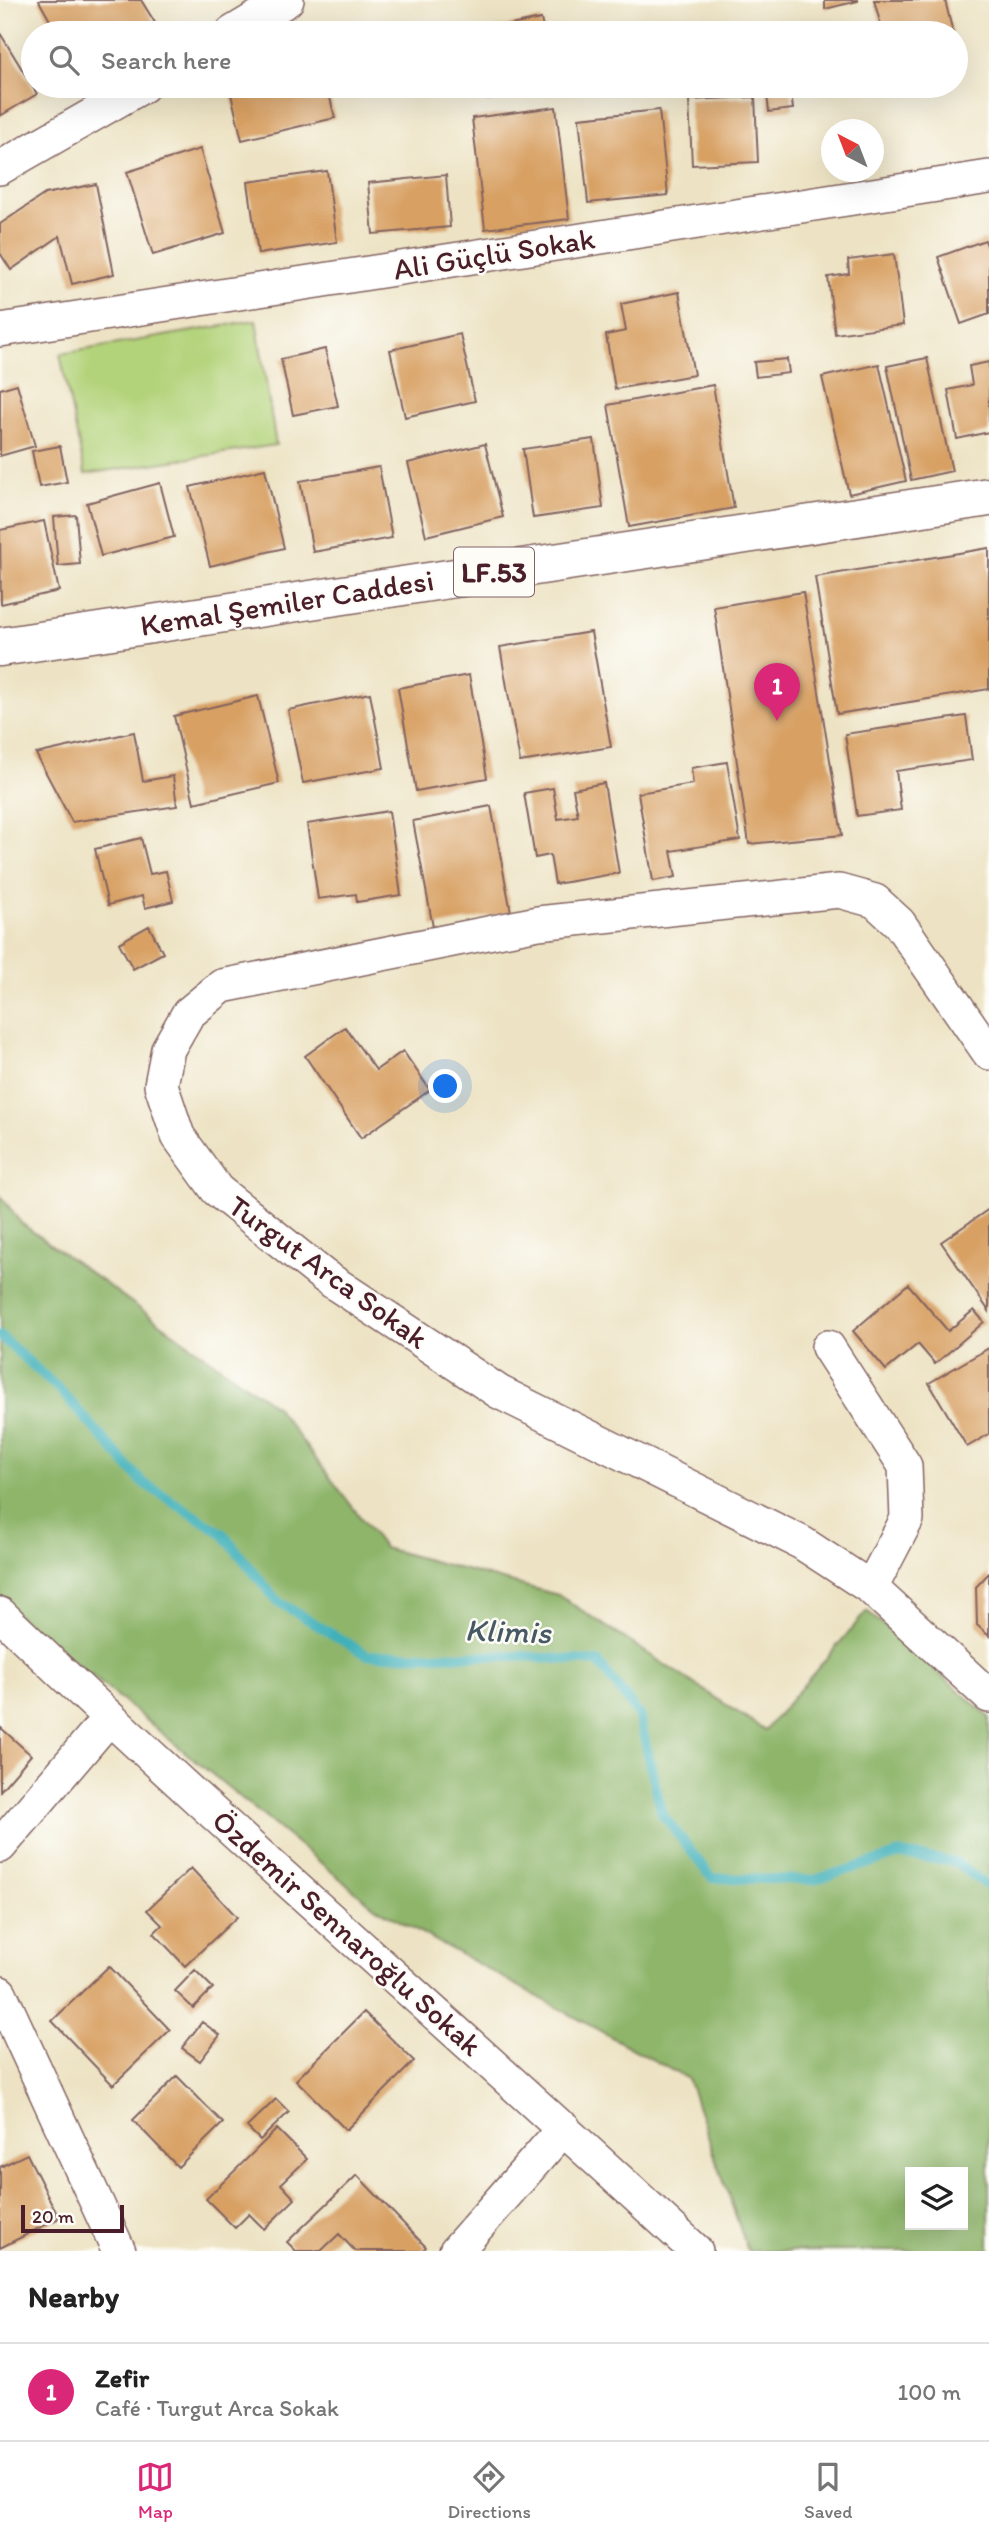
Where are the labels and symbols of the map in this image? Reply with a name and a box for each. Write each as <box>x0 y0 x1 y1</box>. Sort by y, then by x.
north arrow <box>821 119 884 182</box>
street label: Ali Güçlü Sokak <box>391 219 598 288</box>
road number: LF.53 <box>454 548 534 596</box>
street label: Kemal Şemiler Caddesi <box>138 561 436 644</box>
pin: 1 <box>754 663 800 721</box>
your location <box>428 1069 462 1103</box>
street label: Turgut Arca Sokak <box>221 1187 436 1357</box>
water label: Klimis <box>464 1611 553 1652</box>
street label: Özdemir Sennaroğlu Sokak <box>205 1802 490 2064</box>
scale bar <box>21 2202 124 2234</box>

